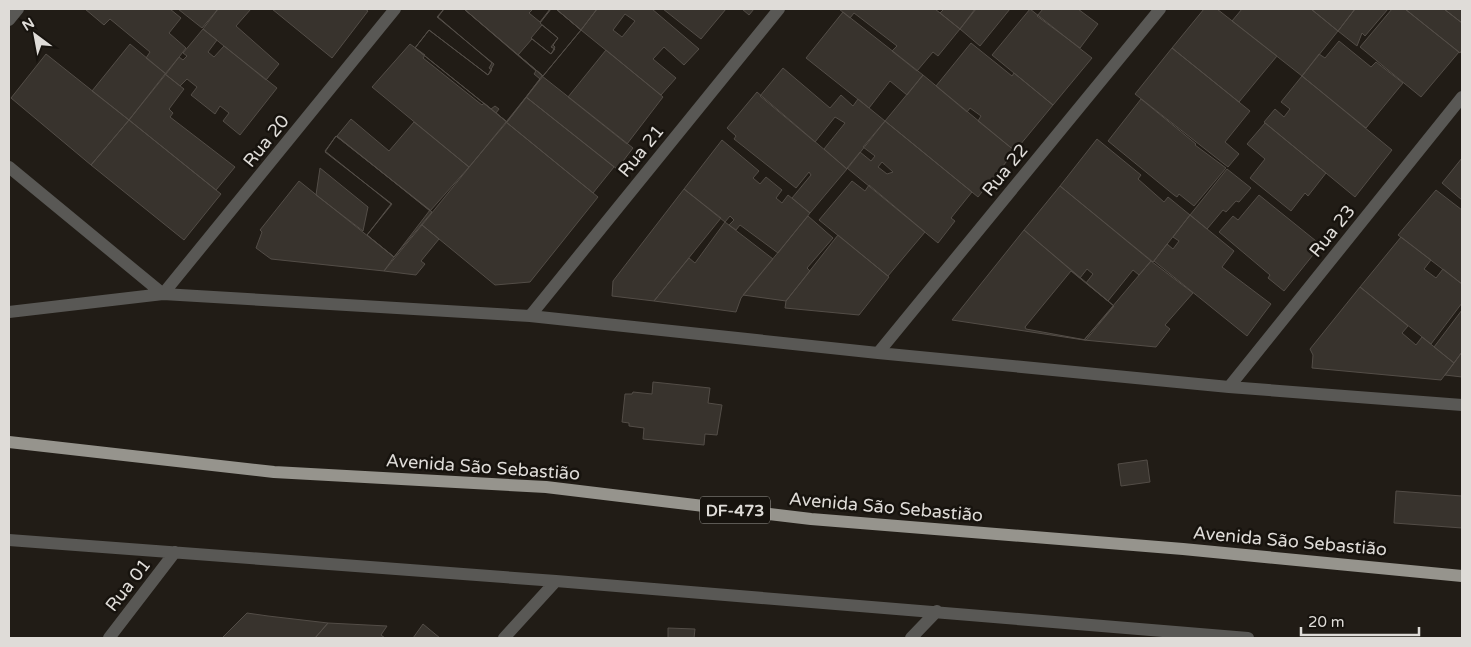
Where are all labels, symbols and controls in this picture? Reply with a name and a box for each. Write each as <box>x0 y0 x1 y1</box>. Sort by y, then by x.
north arrow <box>10 10 60 60</box>
text: N <box>19 14 38 35</box>
street label: Rua 20 <box>238 110 294 172</box>
street label: Rua 21 <box>613 120 669 182</box>
street label: Rua 22 <box>977 139 1033 201</box>
street label: Rua 23 <box>1304 200 1360 262</box>
street label: Avenida São Sebastião <box>385 449 581 485</box>
street label: Avenida São Sebastião <box>788 488 984 526</box>
road number: DF-473 <box>700 496 770 524</box>
street label: Avenida São Sebastião <box>1192 522 1388 560</box>
street label: Rua 01 <box>100 554 156 616</box>
scale bar <box>1301 604 1418 636</box>
text: 20 m <box>1308 613 1345 631</box>

